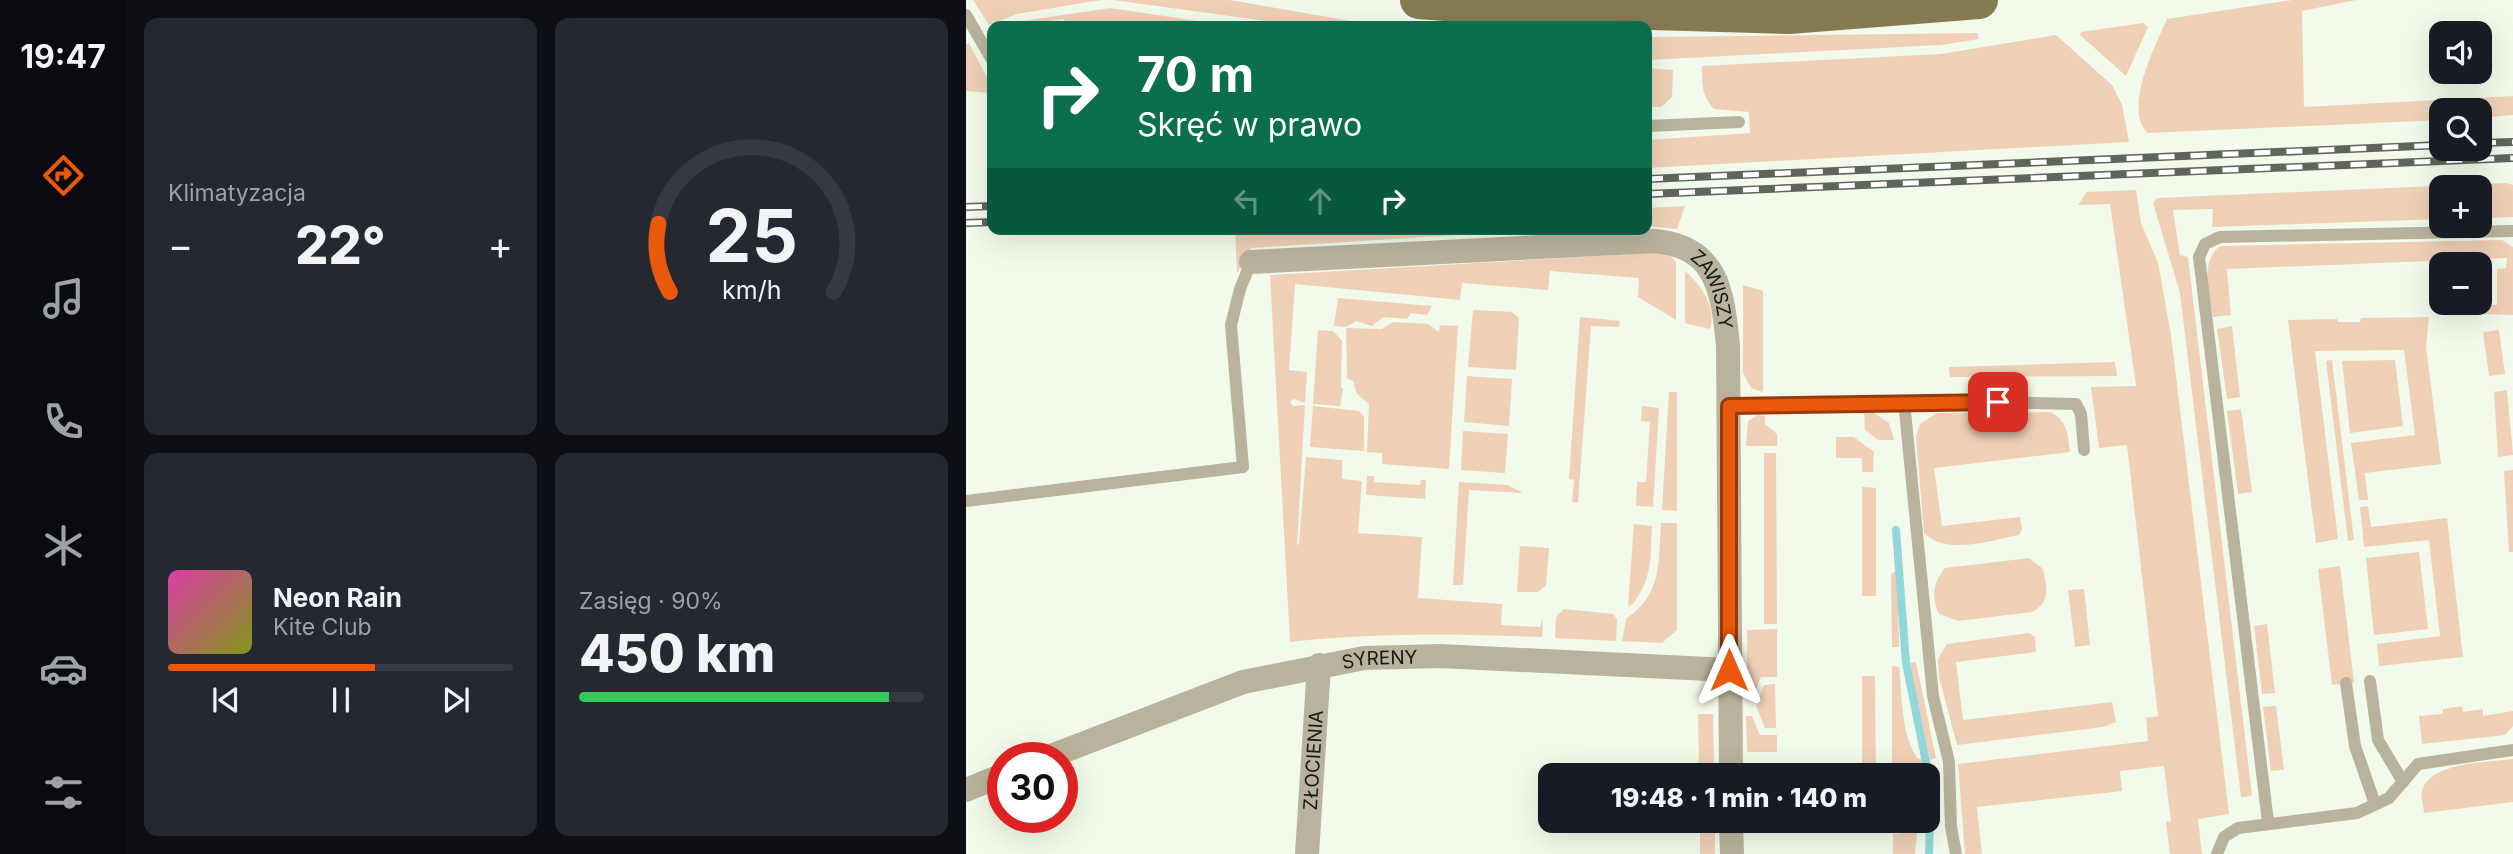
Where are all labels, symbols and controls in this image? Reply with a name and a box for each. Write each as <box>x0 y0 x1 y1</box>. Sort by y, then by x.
map controls <box>2429 21 2492 315</box>
button: sound <box>2429 21 2492 84</box>
text: 19:47 <box>20 37 106 76</box>
text: 70 m <box>1137 45 1254 104</box>
icon: right <box>1022 49 1113 140</box>
button: search <box>2429 98 2492 161</box>
text: Skręć w prawo <box>1137 105 1362 144</box>
icon: directions <box>39 151 88 200</box>
button: + <box>2429 175 2492 238</box>
text: Klimatyzacja <box>168 179 306 207</box>
icon: left <box>1228 182 1266 220</box>
icon: ahead <box>1301 182 1339 220</box>
icon: right <box>1374 182 1412 220</box>
text: 25 <box>705 192 798 281</box>
text: 22° <box>295 214 386 277</box>
text: − <box>168 222 193 268</box>
text: + <box>488 222 513 268</box>
street label: ZAWISZY <box>1686 244 1738 330</box>
button: − <box>2429 252 2492 315</box>
icon: music <box>39 274 88 323</box>
text: km/h <box>722 275 781 305</box>
pin <box>1968 372 2028 432</box>
icon: arrive <box>1979 383 2017 421</box>
icon: phone <box>39 397 88 446</box>
icon: climate <box>39 521 88 570</box>
text: Neon Rain <box>273 582 402 613</box>
text: Zasięg · 90% <box>579 587 723 615</box>
text: Kite Club <box>273 613 372 641</box>
text: 450 km <box>579 622 775 685</box>
position arrow <box>1692 633 1766 707</box>
icon: car <box>39 644 88 693</box>
street label: SYRENY <box>1340 645 1418 674</box>
icon: previous <box>207 681 245 719</box>
icon: pause <box>322 681 360 719</box>
icon: next <box>437 681 475 719</box>
street label: ZŁOCIENIA <box>1298 709 1328 811</box>
speed limit sign: 30 <box>987 742 1078 833</box>
icon: filters <box>39 768 88 817</box>
text: 19:48 · 1 min · 140 m <box>1611 782 1867 813</box>

